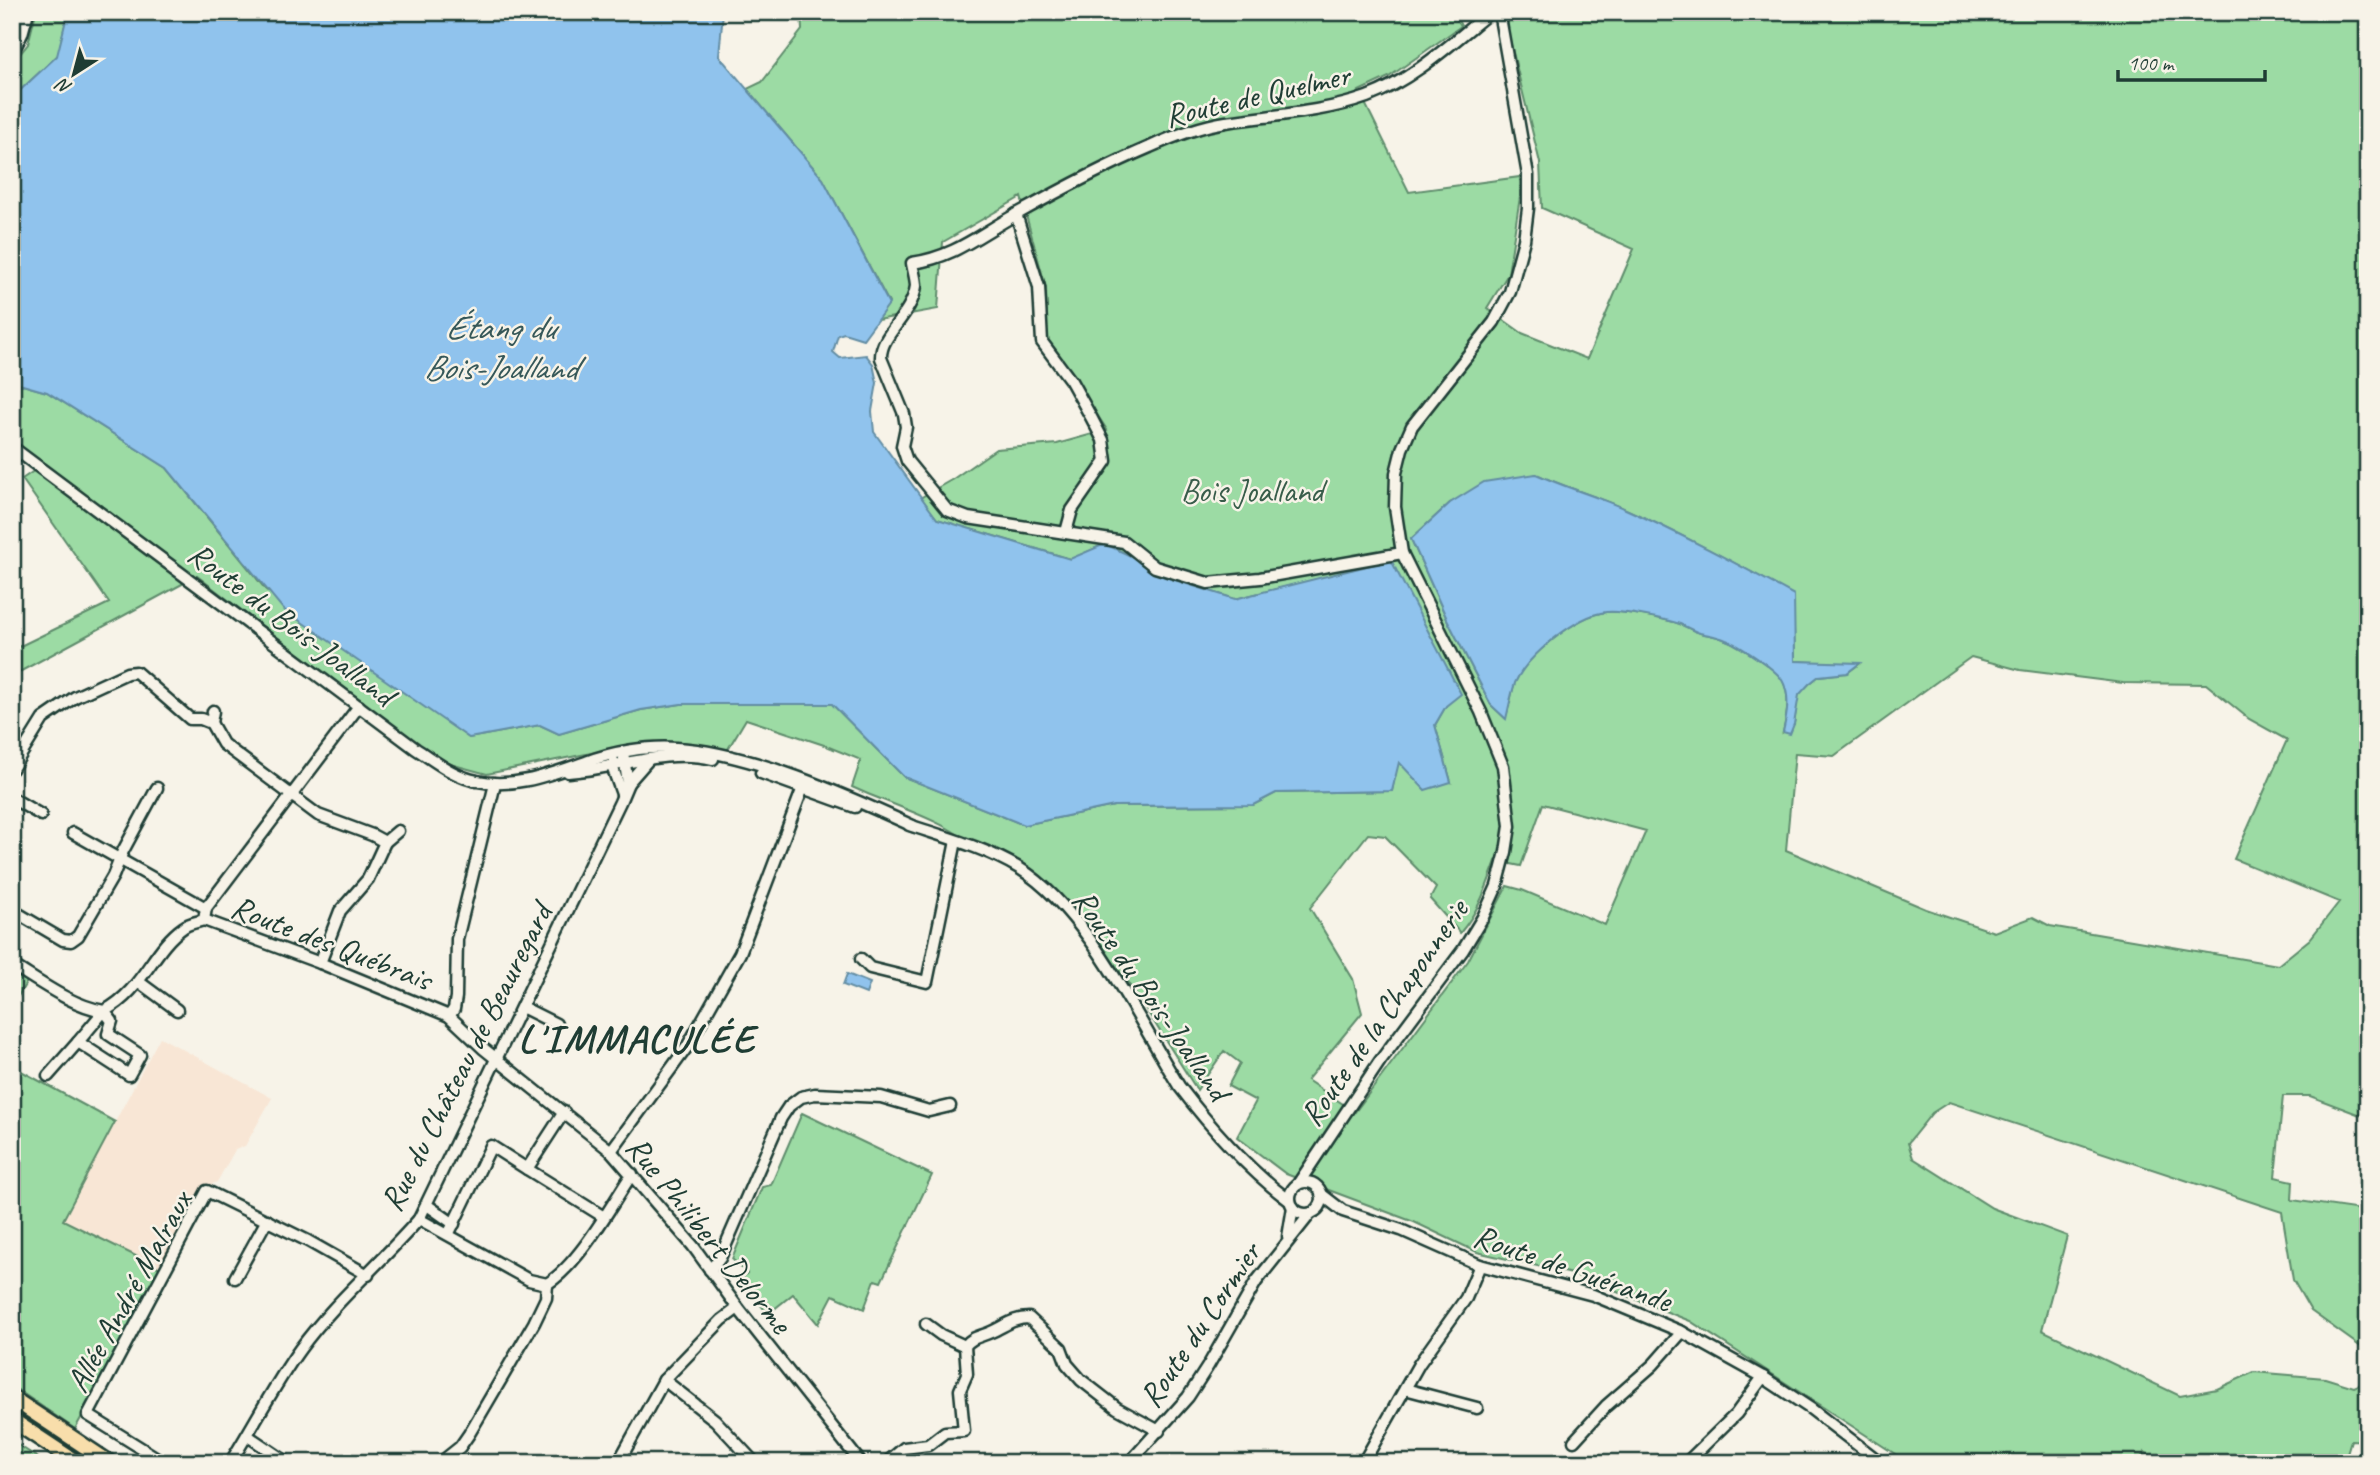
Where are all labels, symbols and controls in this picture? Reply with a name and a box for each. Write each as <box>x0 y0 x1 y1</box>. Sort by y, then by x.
north arrow <box>38 38 108 108</box>
scale bar <box>2118 38 2264 82</box>
text: 100 m <box>2128 50 2175 76</box>
street label: Route de Quelmer <box>1161 53 1356 137</box>
text: N <box>50 72 76 100</box>
water label: Étang du Bois-Joalland <box>424 305 587 390</box>
park label: Bois Joalland <box>1181 470 1328 512</box>
street label: Route du Bois-Joalland <box>180 532 407 718</box>
street label: Route du Bois-Joalland <box>1063 881 1242 1112</box>
street label: Route des Québrais <box>225 885 440 1001</box>
street label: Route de la Chaponnerie <box>1290 889 1479 1134</box>
street label: Rue du Château de Beauregard <box>370 892 564 1218</box>
district label: L'IMMACULÉE <box>518 1014 759 1064</box>
street label: Rue Philibert Delorme <box>617 1127 803 1344</box>
street label: Allée André Malraux <box>56 1181 203 1400</box>
street label: Route de Guérande <box>1468 1215 1679 1322</box>
street label: Route du Cormier <box>1129 1232 1272 1415</box>

